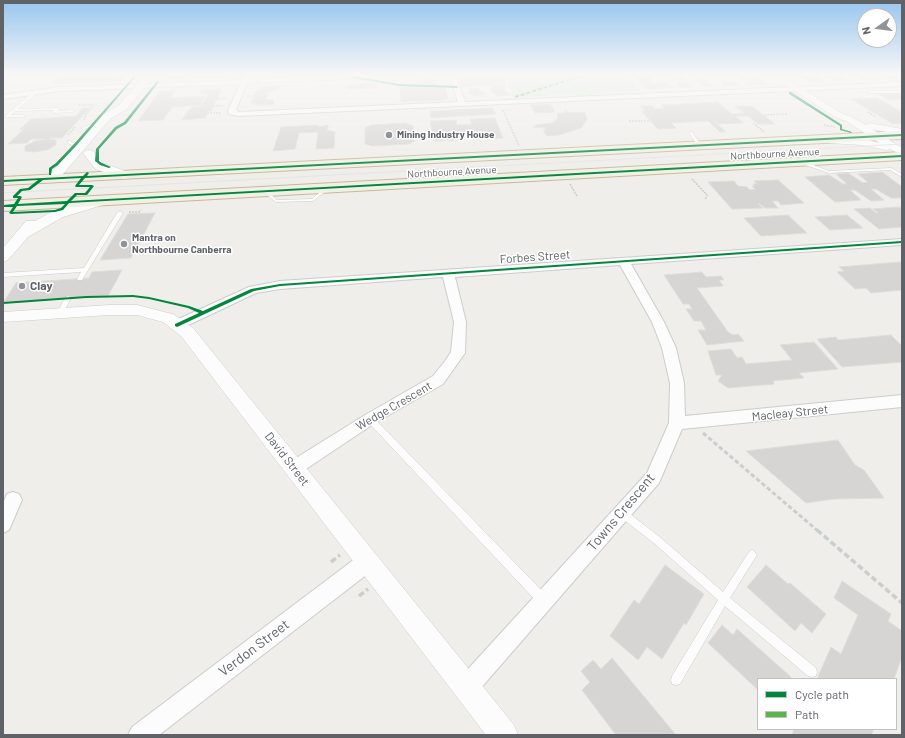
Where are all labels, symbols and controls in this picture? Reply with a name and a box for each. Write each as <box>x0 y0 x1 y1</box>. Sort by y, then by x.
north arrow <box>857 8 897 48</box>
text: N <box>859 26 873 36</box>
place label: Mining Industry House <box>397 129 494 141</box>
marker: Mining Industry House <box>384 130 394 140</box>
street label: Northbourne Avenue <box>730 146 820 162</box>
street label: Northbourne Avenue <box>407 164 497 180</box>
place label: Mantra on Northbourne Canberra <box>132 232 232 256</box>
marker: Mantra on Northbourne Canberra <box>119 239 129 249</box>
street label: Forbes Street <box>499 247 571 267</box>
place label: Clay <box>30 279 52 293</box>
marker: Clay <box>17 281 27 291</box>
street label: Wedge Crescent <box>354 378 434 434</box>
street label: Macleay Street <box>751 402 829 424</box>
street label: David Street <box>262 429 312 489</box>
street label: Towns Crescent <box>584 470 658 554</box>
street label: Verdon Street <box>215 616 293 680</box>
legend <box>757 678 897 730</box>
text: Cycle path <box>795 687 849 701</box>
text: Path <box>795 707 819 721</box>

